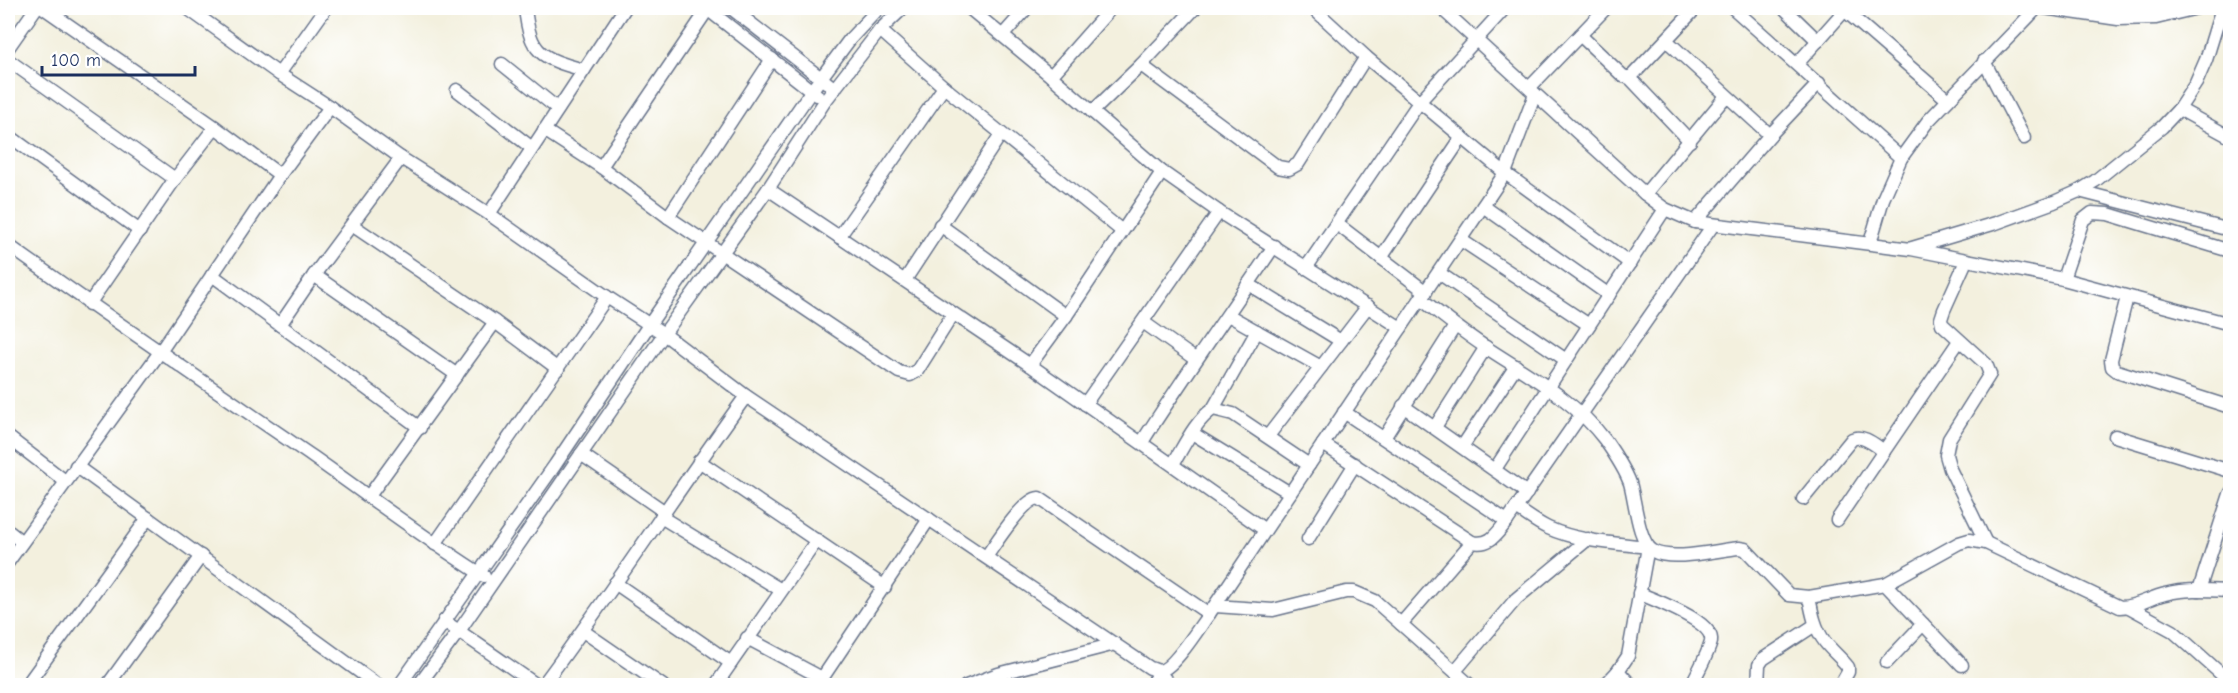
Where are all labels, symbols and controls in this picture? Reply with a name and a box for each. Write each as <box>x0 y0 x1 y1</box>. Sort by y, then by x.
scale bar <box>42 39 195 77</box>
text: 100 m <box>51 50 101 71</box>

